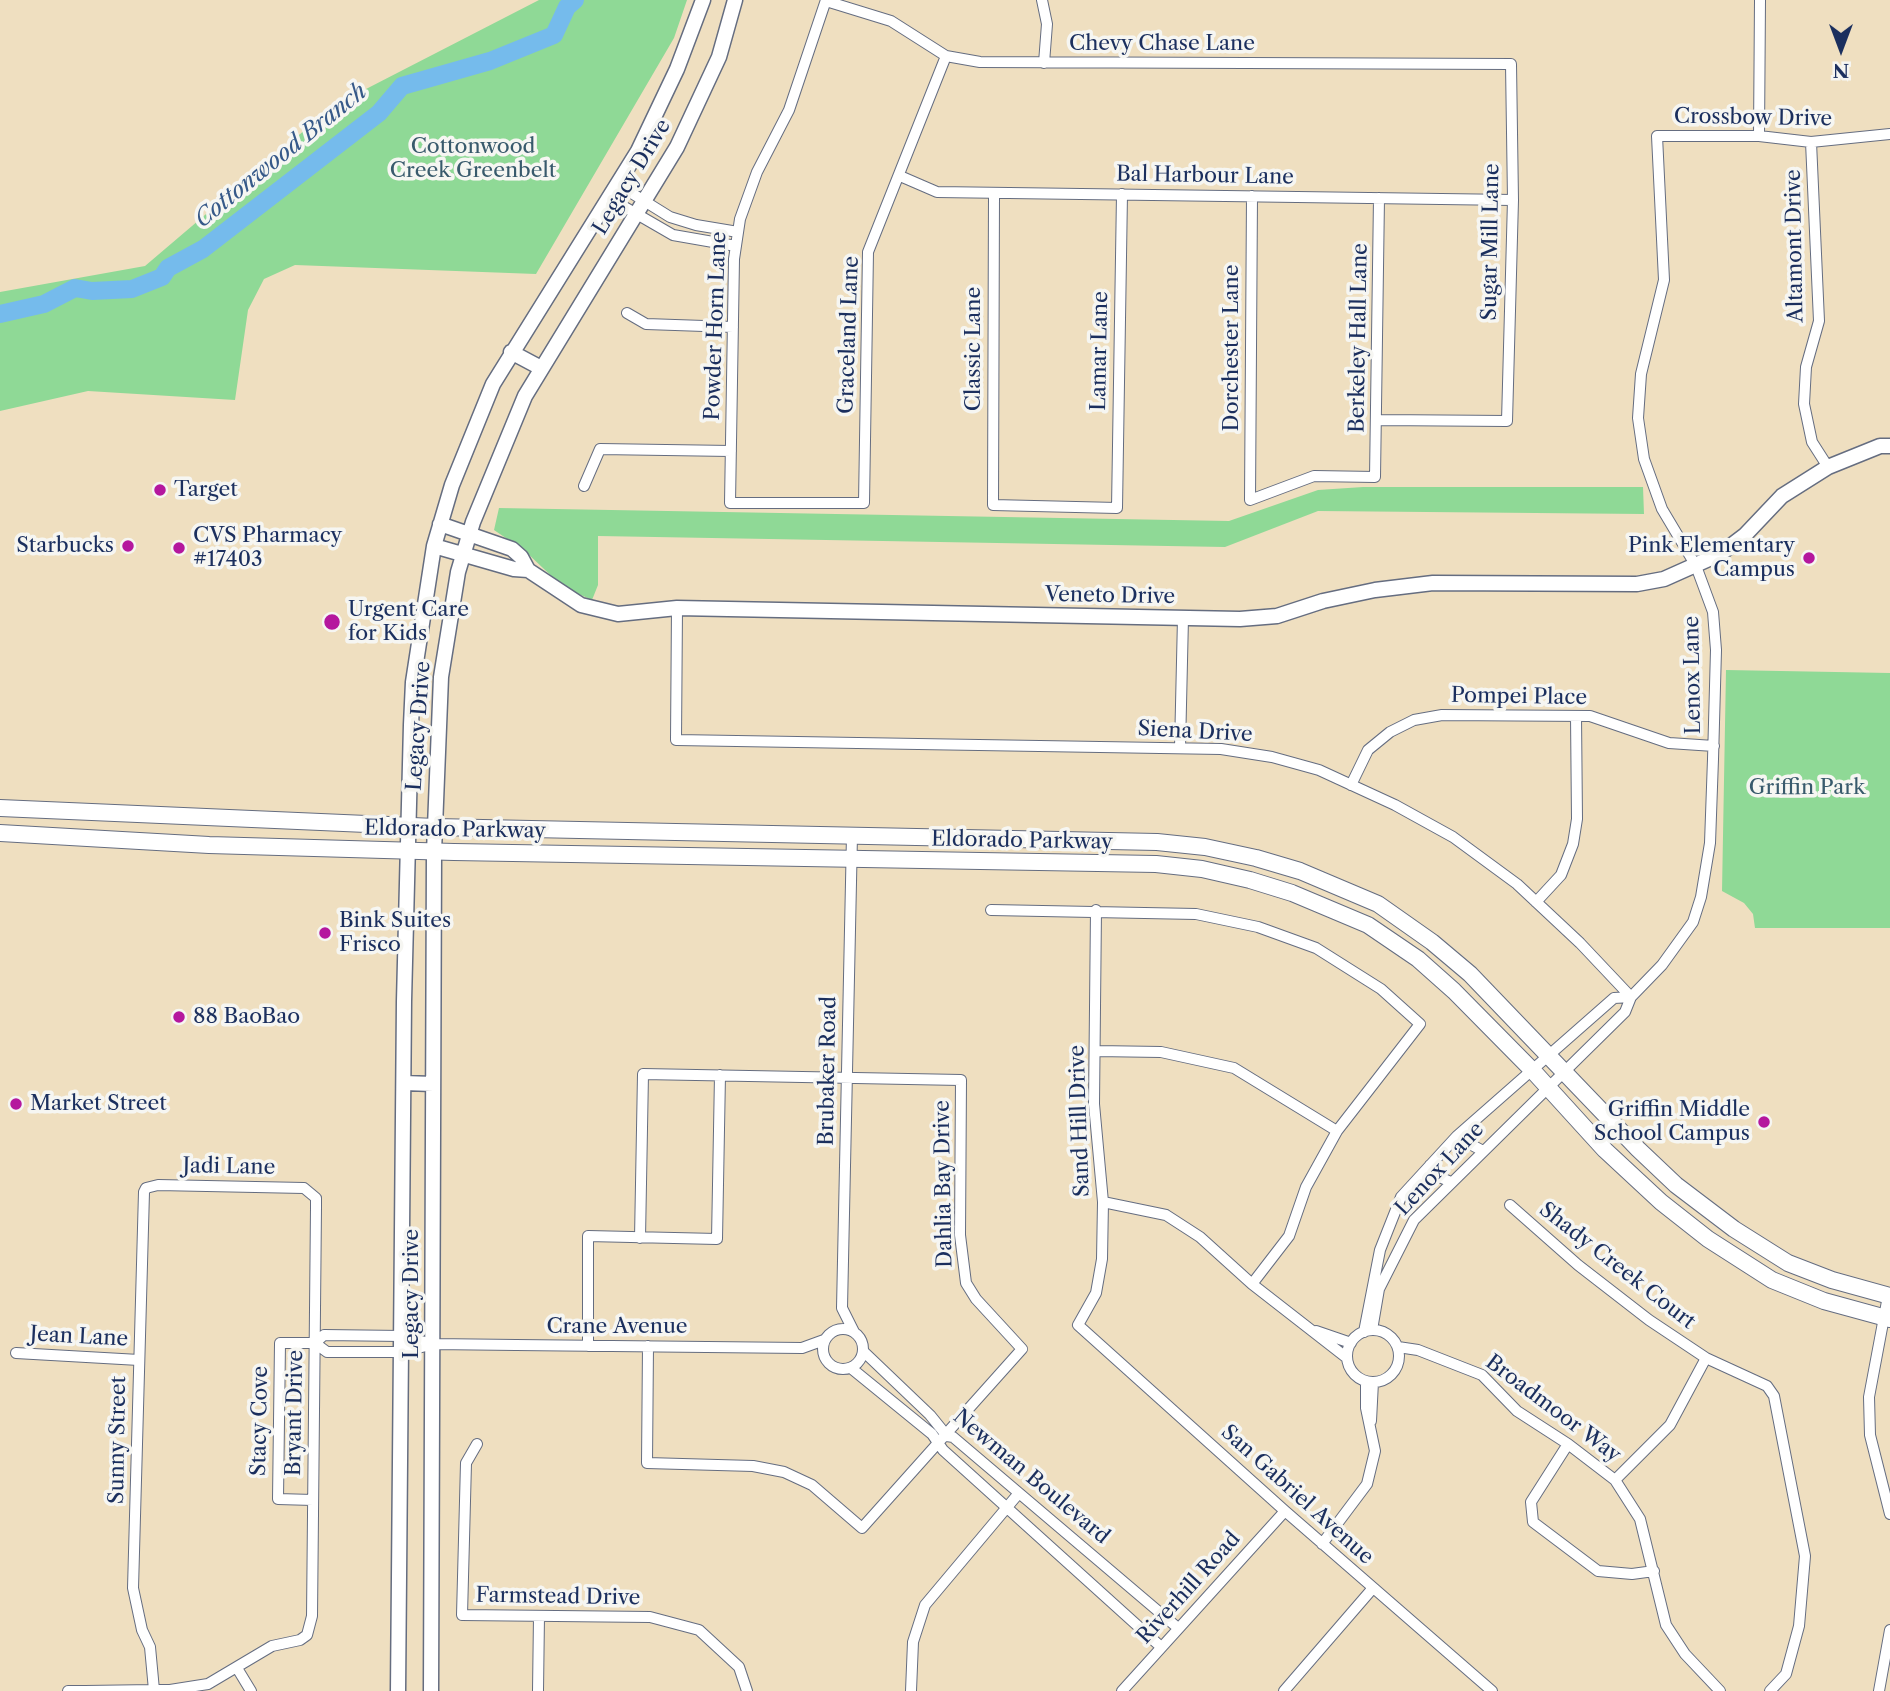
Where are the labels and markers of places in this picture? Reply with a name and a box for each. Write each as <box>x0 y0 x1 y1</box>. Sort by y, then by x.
place label: Target <box>174 477 238 503</box>
marker: Target <box>152 482 168 498</box>
place label: CVS Pharmacy #17403 <box>193 523 342 573</box>
place label: Starbucks <box>16 533 114 559</box>
place label: Pink Elementary Campus <box>1628 533 1795 583</box>
marker: Starbucks <box>120 538 136 554</box>
marker: CVS Pharmacy #17403 <box>171 540 187 556</box>
marker: Pink Elementary Campus <box>1801 550 1817 566</box>
place label: Urgent Care for Kids <box>348 597 469 647</box>
marker: Urgent Care for Kids <box>322 612 342 632</box>
place label: Bink Suites Frisco <box>339 908 451 958</box>
marker: Bink Suites Frisco <box>317 925 333 941</box>
place label: 88 BaoBao <box>193 1004 300 1030</box>
marker: 88 BaoBao <box>171 1009 187 1025</box>
place label: Market Street <box>30 1091 167 1117</box>
marker: Market Street <box>8 1096 24 1112</box>
place label: Griffin Middle School Campus <box>1594 1097 1750 1147</box>
marker: Griffin Middle School Campus <box>1756 1114 1772 1130</box>

